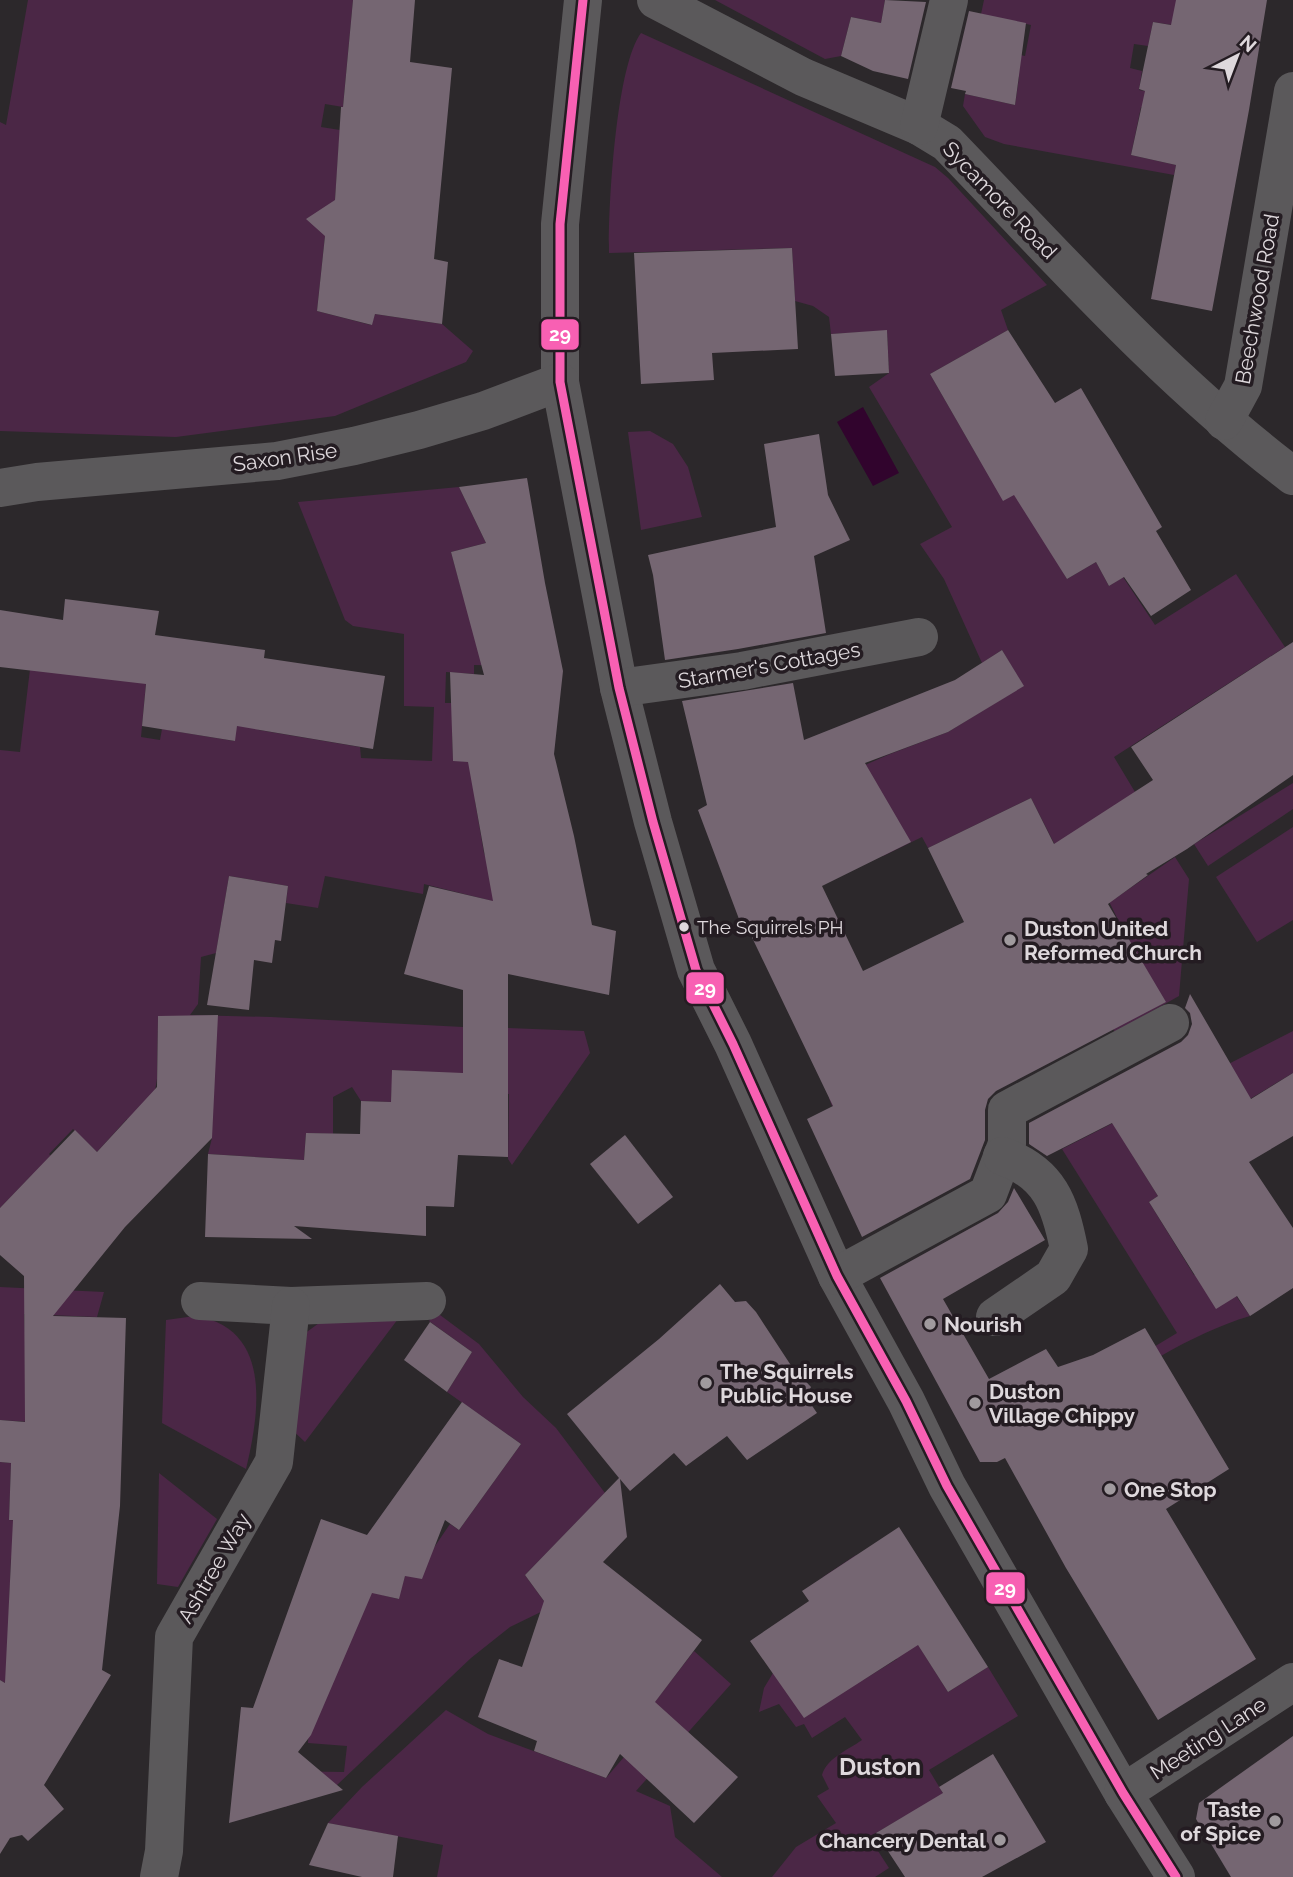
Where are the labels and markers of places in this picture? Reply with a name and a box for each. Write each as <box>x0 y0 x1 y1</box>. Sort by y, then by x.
place label: The Squirrels PH <box>697 916 844 938</box>
place label: Duston United Reformed Church <box>1024 916 1202 965</box>
marker: The Squirrels PH <box>677 920 691 934</box>
marker: Duston United Reformed Church <box>1002 932 1018 948</box>
place label: Nourish <box>944 1312 1022 1337</box>
marker: Nourish <box>922 1316 938 1332</box>
place label: The Squirrels Public House <box>720 1359 854 1408</box>
marker: The Squirrels Public House <box>698 1375 714 1391</box>
place label: Duston Village Chippy <box>989 1379 1136 1428</box>
marker: Duston Village Chippy <box>967 1395 983 1411</box>
place label: One Stop <box>1124 1477 1217 1502</box>
marker: One Stop <box>1102 1481 1118 1497</box>
place label: Taste of Spice <box>1180 1797 1261 1846</box>
marker: Taste of Spice <box>1267 1813 1283 1829</box>
place label: Chancery Dental <box>819 1828 986 1853</box>
marker: Chancery Dental <box>992 1832 1008 1848</box>

